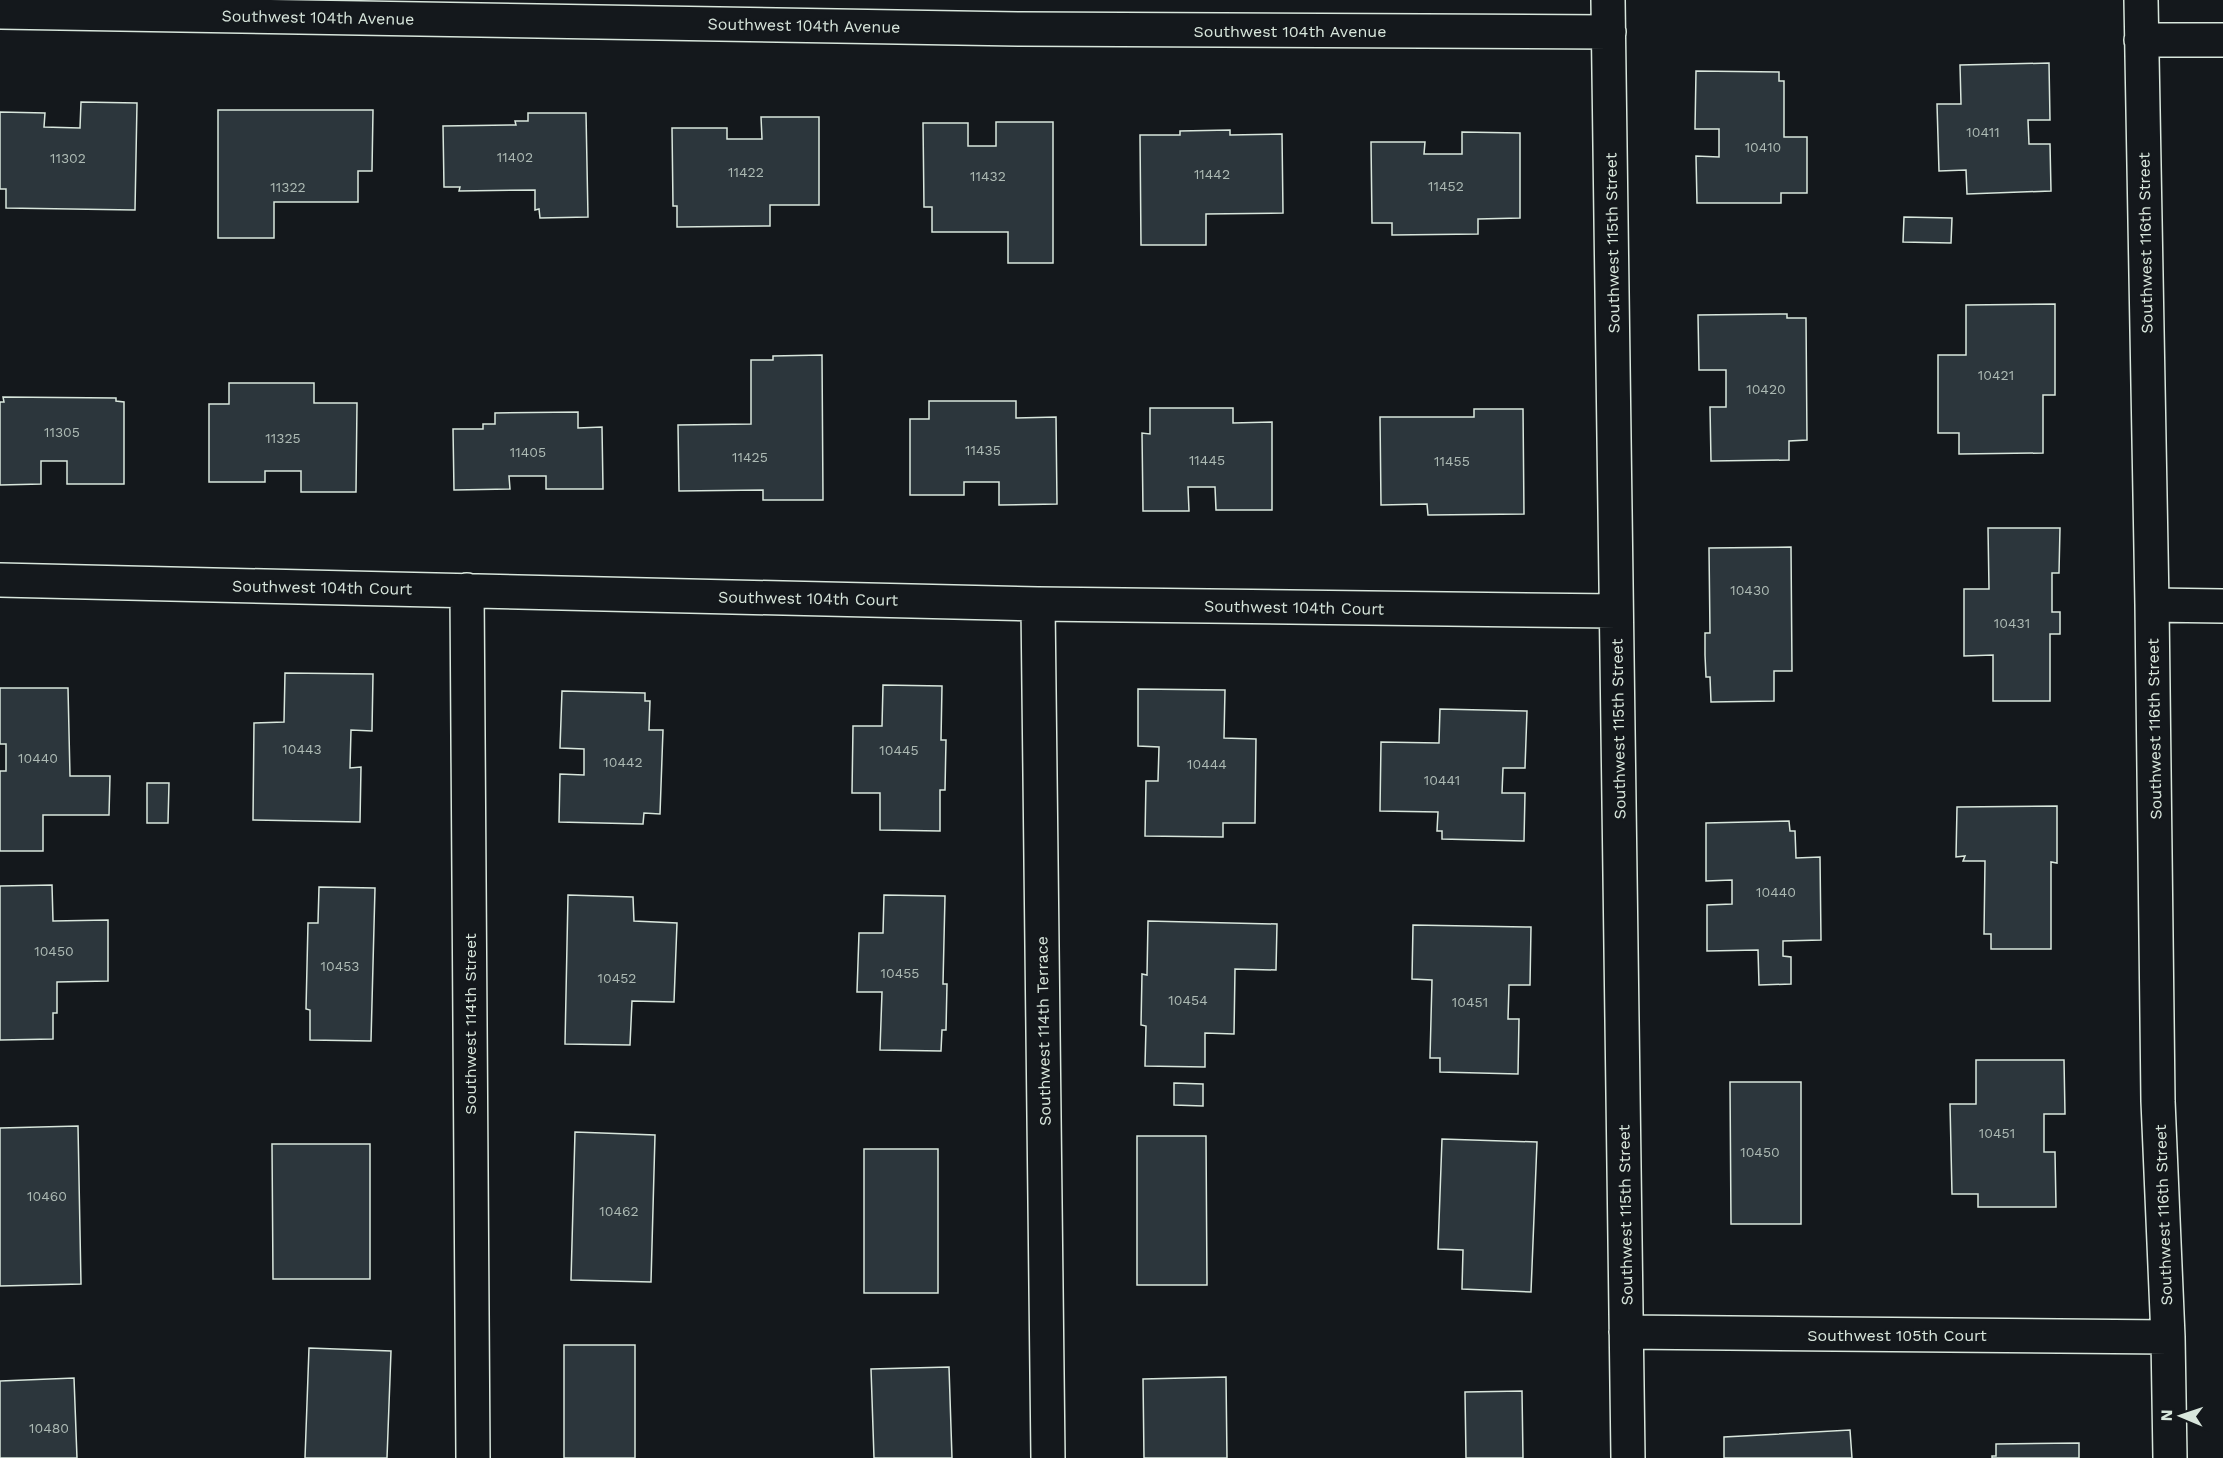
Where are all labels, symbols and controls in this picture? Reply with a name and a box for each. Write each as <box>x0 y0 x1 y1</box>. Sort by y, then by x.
street label: Southwest 104th Avenue <box>221 6 415 29</box>
street label: Southwest 104th Avenue <box>707 14 901 37</box>
street label: Southwest 104th Avenue <box>1194 22 1386 41</box>
house number: 10411 <box>1966 124 2000 140</box>
house number: 10410 <box>1745 139 1781 155</box>
house number: 11402 <box>497 149 533 165</box>
house number: 11302 <box>50 150 86 166</box>
street label: Southwest 115th Street <box>1601 152 1624 334</box>
street label: Southwest 116th Street <box>2134 152 2157 334</box>
house number: 11422 <box>728 164 764 180</box>
house number: 11442 <box>1194 166 1230 182</box>
house number: 11432 <box>970 168 1006 184</box>
house number: 11452 <box>1428 178 1464 194</box>
house number: 11322 <box>270 179 306 195</box>
house number: 10421 <box>1978 367 2014 383</box>
house number: 10420 <box>1746 381 1786 397</box>
house number: 11305 <box>44 424 80 440</box>
house number: 11325 <box>265 430 301 446</box>
house number: 11435 <box>965 442 1001 458</box>
house number: 11405 <box>510 444 546 460</box>
house number: 11425 <box>732 449 768 465</box>
house number: 11445 <box>1189 452 1225 468</box>
house number: 11455 <box>1434 453 1470 469</box>
street label: Southwest 104th Court <box>232 576 412 599</box>
house number: 10430 <box>1730 582 1770 598</box>
street label: Southwest 104th Court <box>718 587 898 610</box>
street label: Southwest 104th Court <box>1204 596 1384 619</box>
house number: 10431 <box>1994 615 2030 631</box>
street label: Southwest 115th Street <box>1607 638 1630 820</box>
street label: Southwest 116th Street <box>2143 638 2166 820</box>
house number: 10443 <box>282 741 322 757</box>
house number: 10445 <box>879 742 919 758</box>
house number: 10440 <box>18 750 58 766</box>
house number: 10442 <box>603 754 643 770</box>
house number: 10444 <box>1187 756 1227 772</box>
house number: 10441 <box>1424 772 1460 788</box>
house number: 10440 <box>1756 884 1796 900</box>
street label: Southwest 114th Street <box>461 933 480 1115</box>
street label: Southwest 114th Terrace <box>1032 936 1055 1126</box>
house number: 10450 <box>34 943 74 959</box>
house number: 10453 <box>320 958 360 974</box>
house number: 10455 <box>880 965 920 981</box>
house number: 10452 <box>597 970 637 986</box>
house number: 10454 <box>1168 992 1208 1008</box>
house number: 10451 <box>1452 994 1488 1010</box>
street label: Southwest 115th Street <box>1614 1124 1637 1306</box>
street label: Southwest 116th Street <box>2151 1124 2176 1306</box>
house number: 10451 <box>1979 1125 2015 1141</box>
house number: 10450 <box>1740 1144 1780 1160</box>
house number: 10460 <box>27 1188 67 1204</box>
house number: 10462 <box>599 1203 639 1219</box>
street label: Southwest 105th Court <box>1807 1326 1987 1345</box>
north arrow <box>2151 1386 2211 1446</box>
text: N <box>2157 1409 2176 1422</box>
house number: 10480 <box>29 1420 69 1436</box>

